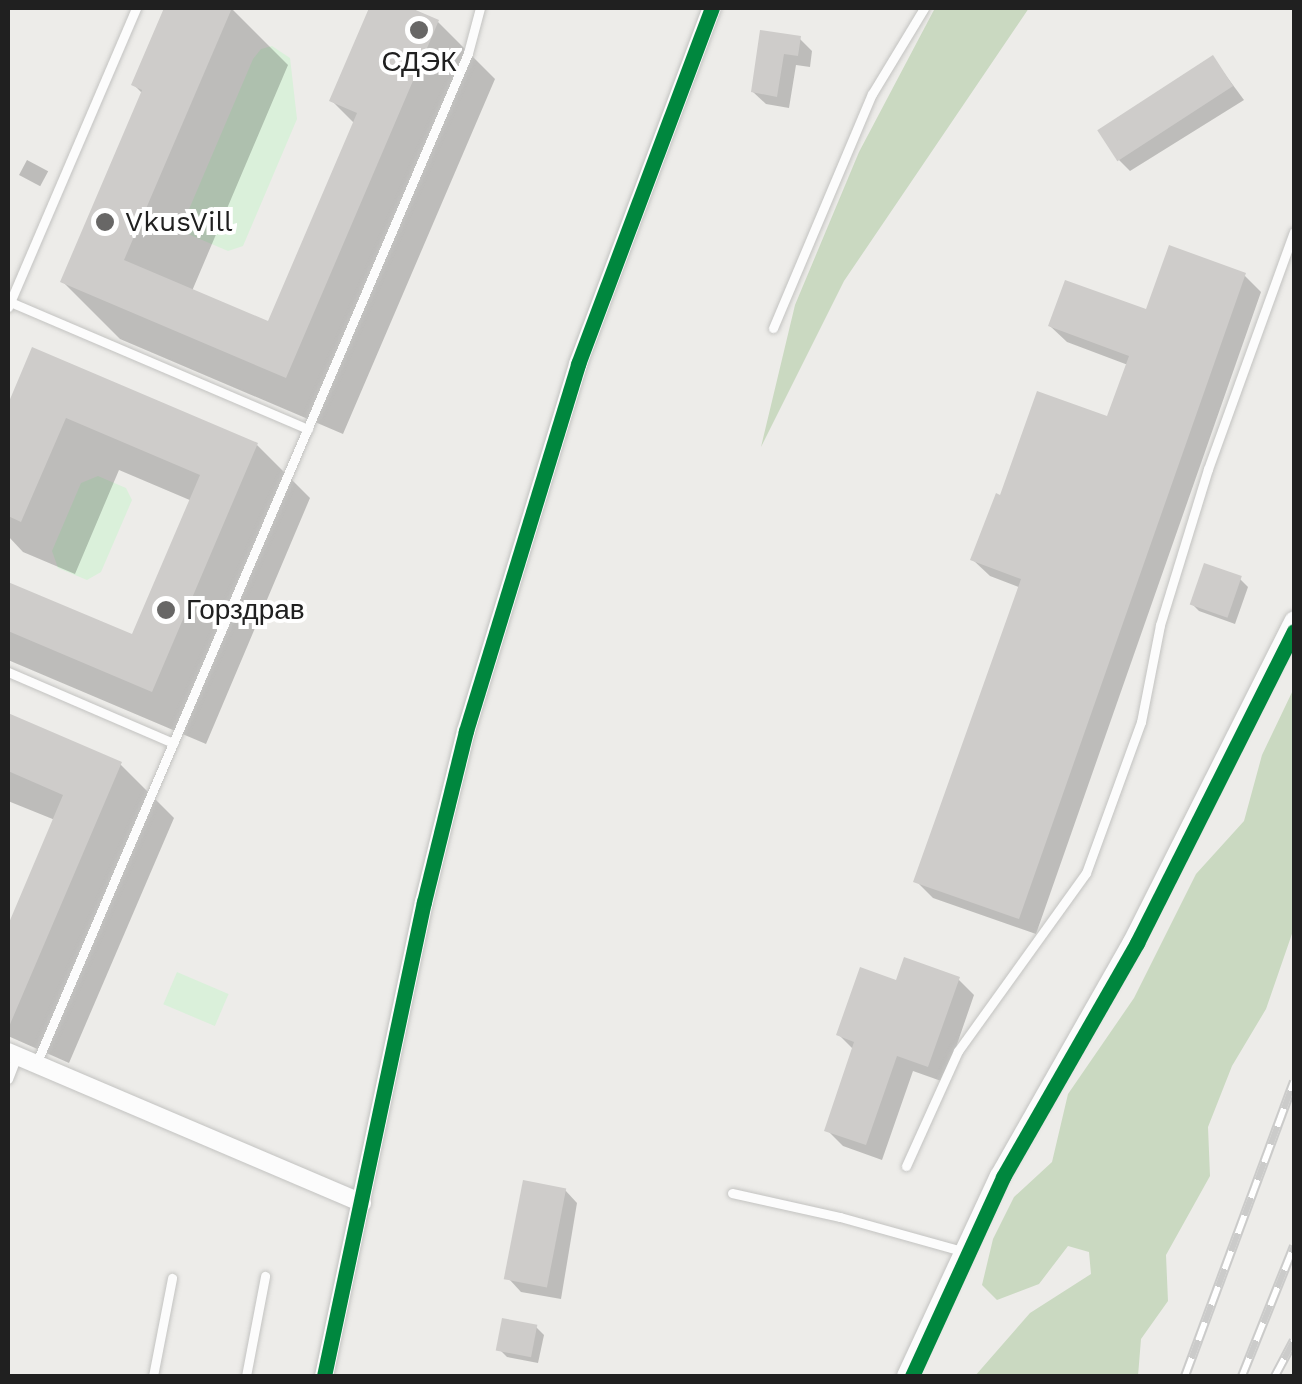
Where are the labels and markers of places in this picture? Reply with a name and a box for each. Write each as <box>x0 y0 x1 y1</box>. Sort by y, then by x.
marker: СДЭК <box>408 19 430 41</box>
place label: СДЭК <box>381 45 457 79</box>
place label: VkusVill <box>125 205 233 239</box>
marker: VkusVill <box>94 211 116 233</box>
place label: Горздрав <box>186 593 305 627</box>
marker: Горздрав <box>155 599 177 621</box>

